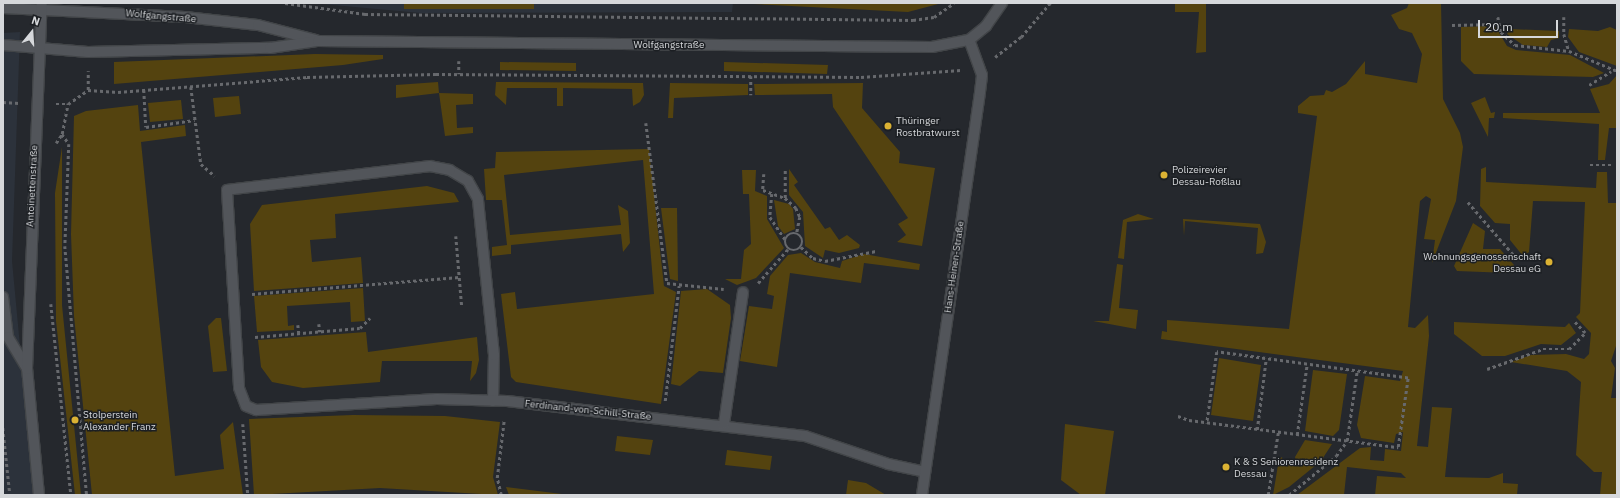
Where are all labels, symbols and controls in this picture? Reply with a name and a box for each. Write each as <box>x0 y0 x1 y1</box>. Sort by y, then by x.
street label: Wolfgangstraße <box>125 7 197 25</box>
north arrow <box>12 12 52 52</box>
scale bar <box>1480 12 1560 38</box>
text: N <box>30 13 42 28</box>
text: 20 m <box>1485 19 1513 34</box>
street label: Wolfgangstraße <box>634 39 704 51</box>
place label: Thüringer Rostbratwurst <box>896 114 960 138</box>
marker: Thüringer Rostbratwurst <box>883 121 893 131</box>
street label: Antoinettenstraße <box>24 145 40 227</box>
place label: Polizeirevier Dessau-Roßlau <box>1172 163 1241 186</box>
marker: Polizeirevier Dessau-Roßlau <box>1159 170 1169 180</box>
street label: Hans-Heinen-Straße <box>942 220 966 314</box>
place label: Wohnungsgenossenschaft Dessau eG <box>1423 250 1541 274</box>
marker: Wohnungsgenossenschaft Dessau eG <box>1544 257 1554 267</box>
street label: Ferdinand-von-Schill-Straße <box>524 397 652 423</box>
place label: Stolperstein Alexander Franz <box>83 408 156 432</box>
marker: Stolperstein Alexander Franz <box>70 415 80 425</box>
place label: K & S Seniorenresidenz Dessau <box>1234 455 1338 478</box>
marker: K & S Seniorenresidenz Dessau <box>1221 462 1231 472</box>

